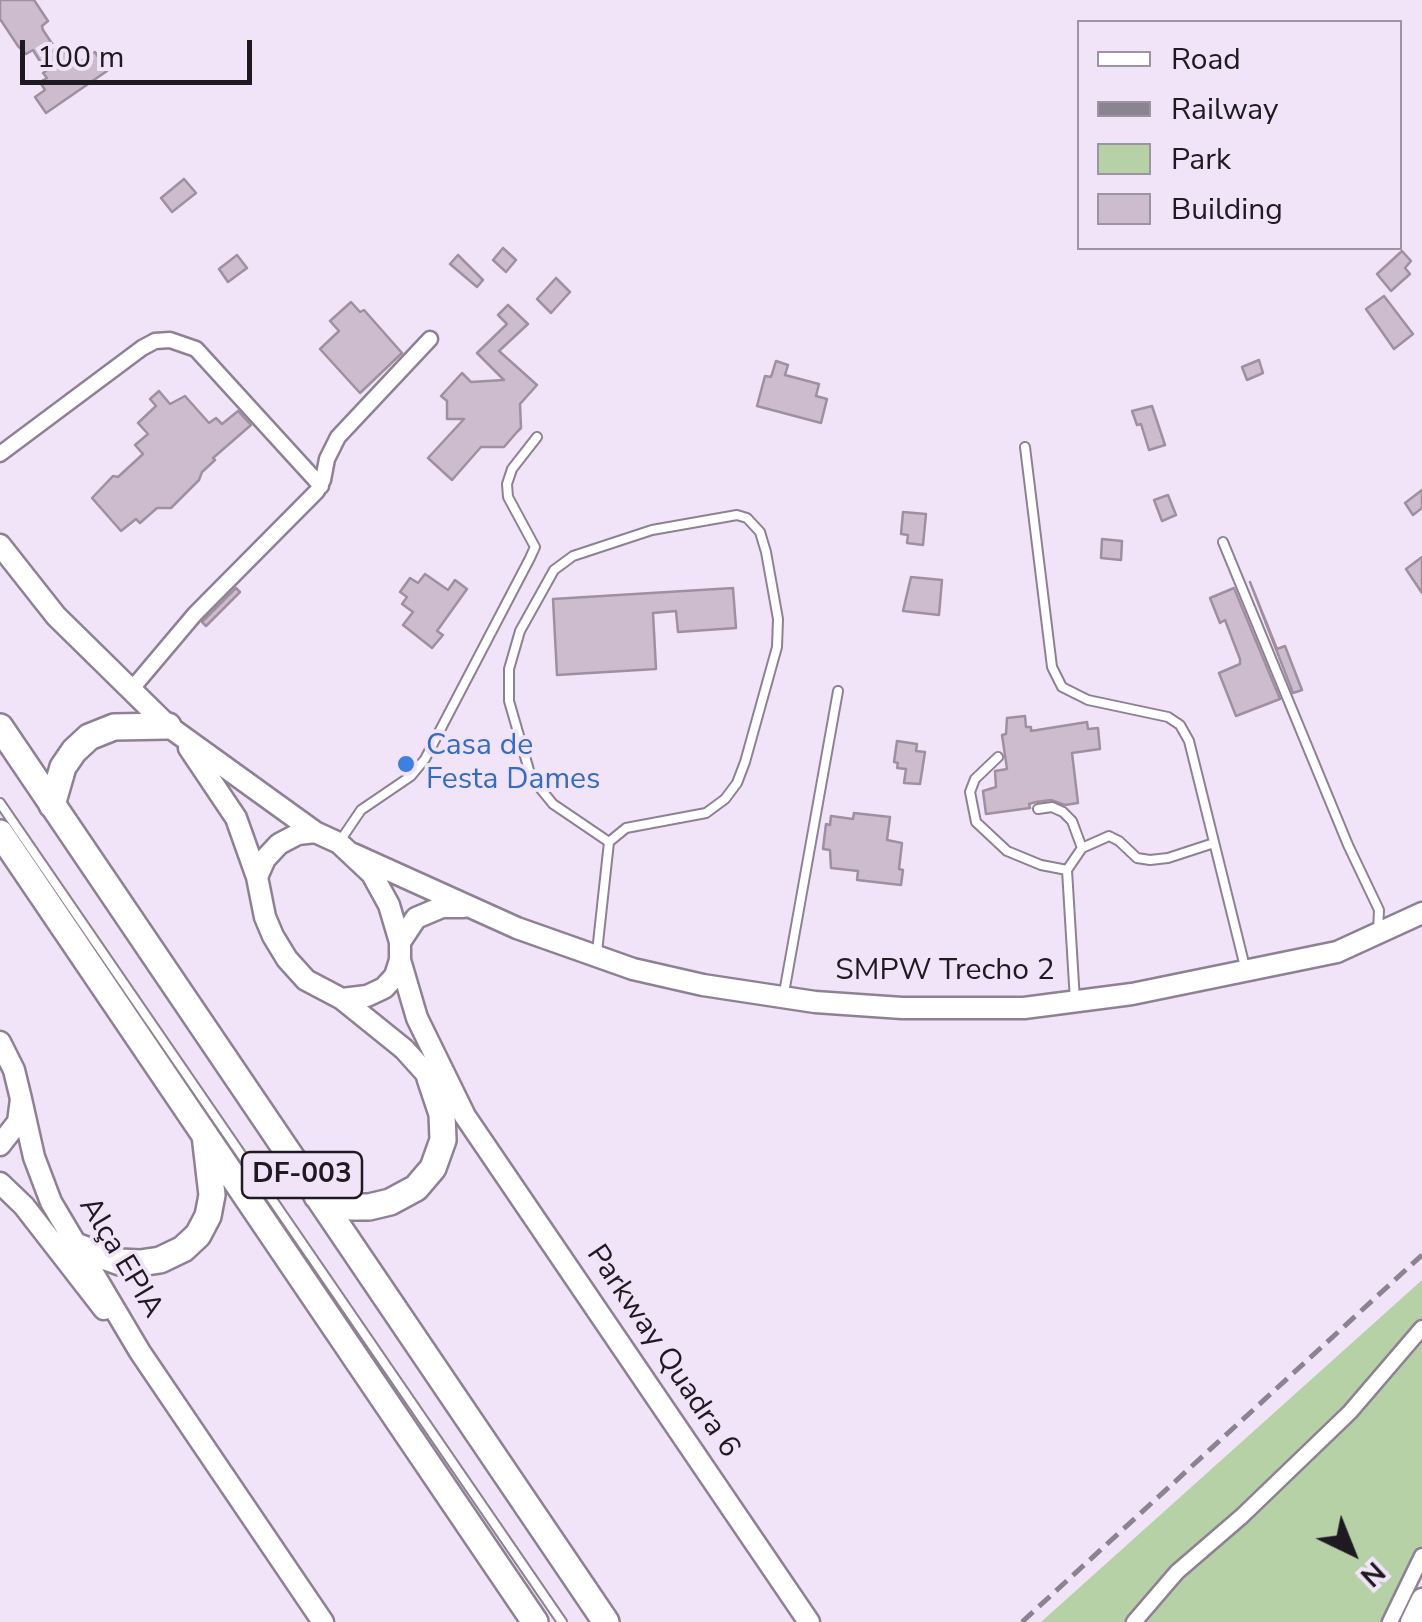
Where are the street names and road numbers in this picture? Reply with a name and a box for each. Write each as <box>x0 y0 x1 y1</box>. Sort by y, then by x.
street label: SMPW Trecho 2 <box>835 954 1055 990</box>
road number: DF-003 <box>242 1152 362 1198</box>
street label: Alça EPIA <box>70 1191 170 1325</box>
street label: Parkway Quadra 6 <box>578 1239 746 1465</box>

